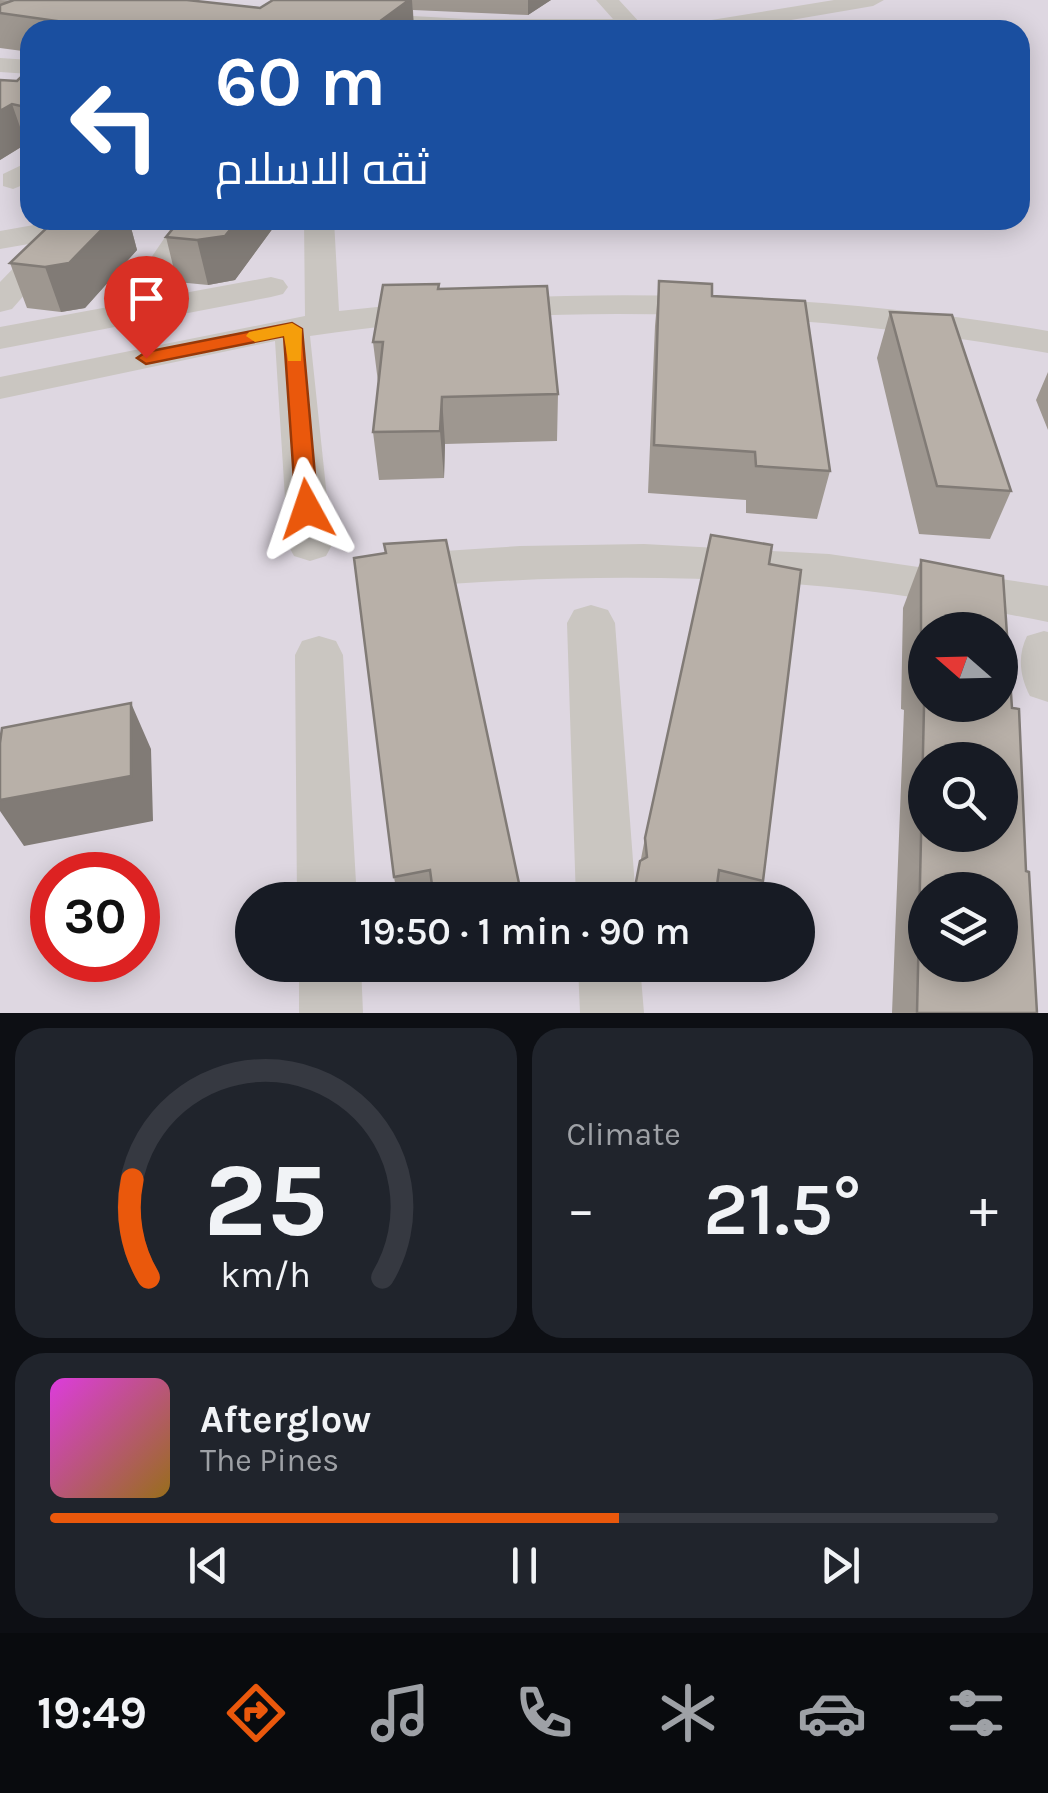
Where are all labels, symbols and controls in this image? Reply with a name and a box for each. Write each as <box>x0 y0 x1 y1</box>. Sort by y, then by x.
text: 60 m <box>215 41 386 123</box>
icon: left <box>50 60 180 190</box>
text: ثقه الاسلام <box>215 143 429 195</box>
pin <box>104 256 189 359</box>
icon: arrive <box>119 271 174 326</box>
position arrow <box>255 457 359 561</box>
north arrow <box>908 612 1018 722</box>
map controls <box>908 612 1018 982</box>
button: search <box>908 742 1018 852</box>
speed limit sign: 30 <box>30 852 160 982</box>
button: layers <box>908 872 1018 982</box>
text: 19:50 · 1 min · 90 m <box>359 909 691 954</box>
text: Climate <box>567 1116 681 1153</box>
text: 25 <box>204 1140 327 1261</box>
text: 21.5° <box>703 1165 861 1253</box>
text: − <box>567 1177 595 1241</box>
text: + <box>969 1177 998 1241</box>
text: km/h <box>220 1254 311 1296</box>
text: Afterglow <box>200 1397 371 1442</box>
text: The Pines <box>200 1442 339 1479</box>
icon: previous <box>181 1538 236 1593</box>
icon: pause <box>497 1538 552 1593</box>
icon: next <box>813 1538 868 1593</box>
icon: directions <box>221 1678 291 1748</box>
icon: music <box>365 1678 435 1748</box>
icon: phone <box>509 1678 579 1748</box>
icon: climate <box>653 1678 723 1748</box>
icon: car <box>797 1678 867 1748</box>
icon: filters <box>941 1678 1011 1748</box>
text: 19:49 <box>37 1687 147 1739</box>

